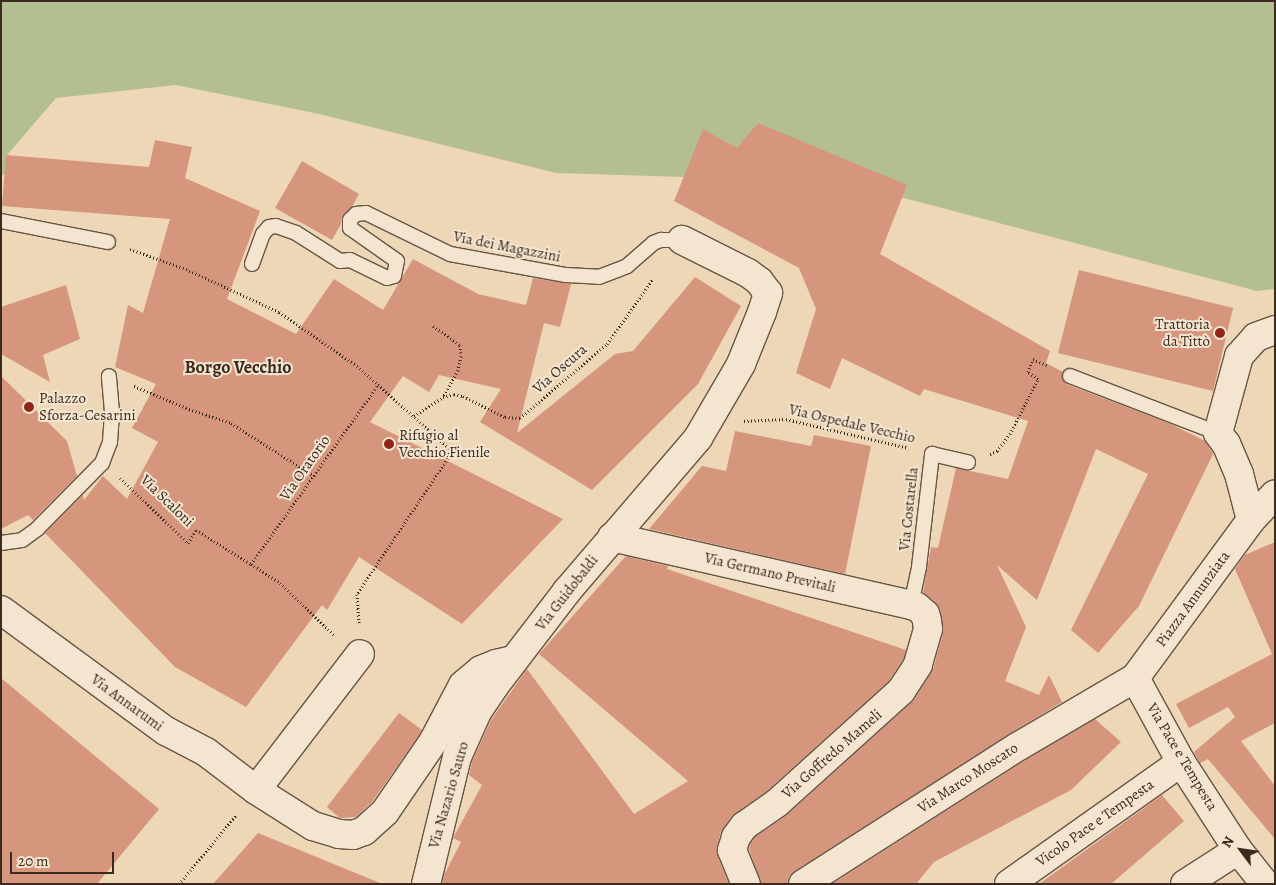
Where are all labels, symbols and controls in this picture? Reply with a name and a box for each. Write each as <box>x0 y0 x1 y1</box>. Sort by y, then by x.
street label: Via dei Magazzini <box>452 228 562 266</box>
place label: Trattoria da Tittò <box>1155 315 1210 350</box>
marker: Trattoria da Tittò <box>1214 327 1226 339</box>
street label: Via Oscura <box>529 340 591 398</box>
district label: Borgo Vecchio <box>184 356 292 378</box>
place label: Palazzo Sforza-Cesarini <box>39 389 136 424</box>
marker: Palazzo Sforza-Cesarini <box>23 401 35 413</box>
street label: Via Ospedale Vecchio <box>787 401 917 447</box>
place label: Rifugio al Vecchio Fienile <box>399 426 490 461</box>
street label: Via Oratorio <box>276 432 334 504</box>
marker: Rifugio al Vecchio Fienile <box>383 438 395 450</box>
street label: Via Costarella <box>896 466 922 552</box>
street label: Via Scaloni <box>137 471 197 531</box>
street label: Piazza Annunziata <box>1152 547 1234 651</box>
street label: Via Germano Previtali <box>703 549 837 597</box>
street label: Via Guidobaldi <box>532 552 602 634</box>
street label: Via Annarumi <box>87 671 167 735</box>
street label: Via Pace e Tempesta <box>1143 700 1221 814</box>
street label: Via Goffredo Mameli <box>778 706 886 802</box>
street label: Via Nazario Sauro <box>425 739 473 851</box>
street label: Via Marco Moscato <box>914 739 1022 817</box>
street label: Vicolo Pace e Tempesta <box>1032 775 1158 871</box>
north arrow <box>1216 825 1266 875</box>
text: N <box>1217 833 1238 851</box>
scale bar <box>12 842 116 874</box>
text: 20 m <box>18 851 49 871</box>

